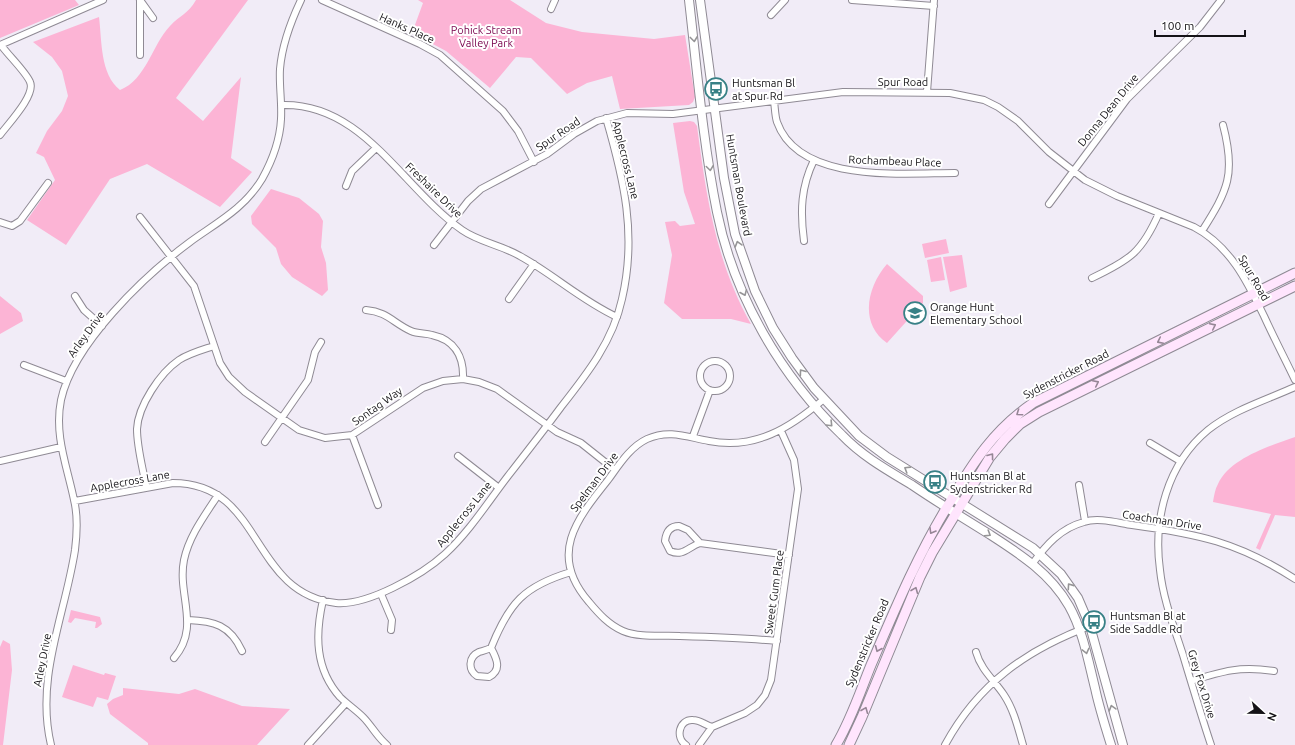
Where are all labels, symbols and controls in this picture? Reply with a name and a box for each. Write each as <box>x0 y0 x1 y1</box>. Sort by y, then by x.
street label: Hanks Place <box>378 11 436 45</box>
scale bar <box>1155 12 1245 38</box>
text: 100 m <box>1161 19 1194 32</box>
park label: Pohick Stream Valley Park <box>451 24 521 49</box>
one-way arrow <box>689 36 698 42</box>
street label: Donna Dean Drive <box>1075 72 1141 148</box>
bus stop icon: Huntsman Bl at Spur Rd <box>703 76 729 102</box>
street label: Spur Road <box>878 76 928 88</box>
place label: Huntsman Bl at Spur Rd <box>732 77 795 102</box>
street label: Spur Road <box>534 115 582 153</box>
street label: Applecross Lane <box>610 120 642 200</box>
street label: Huntsman Boulevard <box>724 133 754 237</box>
street label: Rochambeau Place <box>848 153 942 169</box>
street label: Freshaire Drive <box>403 160 465 220</box>
one-way arrow <box>705 165 714 171</box>
one-way arrow <box>734 241 743 248</box>
street label: Spur Road <box>1236 253 1272 303</box>
one-way arrow <box>739 289 747 296</box>
school or university icon: Orange Hunt Elementary School <box>902 300 928 326</box>
place label: Orange Hunt Elementary School <box>930 301 1022 326</box>
street label: Arley Drive <box>65 309 107 359</box>
one-way arrow <box>1209 323 1217 331</box>
one-way arrow <box>1156 336 1164 343</box>
street label: Sydenstricker Road <box>1021 347 1111 401</box>
one-way arrow <box>800 370 807 377</box>
one-way arrow <box>1092 380 1100 388</box>
street label: Sontag Way <box>350 384 405 428</box>
one-way arrow <box>1017 408 1024 415</box>
one-way arrow <box>826 419 833 427</box>
street label: Spelman Drive <box>568 450 620 514</box>
one-way arrow <box>987 454 994 461</box>
one-way arrow <box>904 467 911 474</box>
street label: Applecross Lane <box>89 468 171 494</box>
bus stop icon: Huntsman Bl at Sydenstricker Rd <box>922 469 948 495</box>
place label: Huntsman Bl at Sydenstricker Rd <box>950 470 1032 495</box>
street label: Applecross Lane <box>434 479 494 549</box>
street label: Coachman Drive <box>1121 508 1203 532</box>
one-way arrow <box>930 527 937 534</box>
one-way arrow <box>984 529 991 536</box>
street label: Sweet Gum Place <box>762 549 786 635</box>
one-way arrow <box>1068 583 1075 590</box>
one-way arrow <box>910 586 918 594</box>
street label: Sydenstricker Road <box>843 597 891 689</box>
bus stop icon: Huntsman Bl at Side Saddle Rd <box>1081 609 1107 635</box>
place label: Huntsman Bl at Side Saddle Rd <box>1110 610 1186 635</box>
street label: Arley Drive <box>31 632 53 688</box>
one-way arrow <box>875 645 883 652</box>
one-way arrow <box>1081 648 1089 654</box>
street label: Grey Fox Drive <box>1186 648 1218 720</box>
north arrow <box>1243 693 1283 733</box>
one-way arrow <box>1108 704 1117 711</box>
one-way arrow <box>861 706 869 713</box>
text: N <box>1265 711 1279 723</box>

